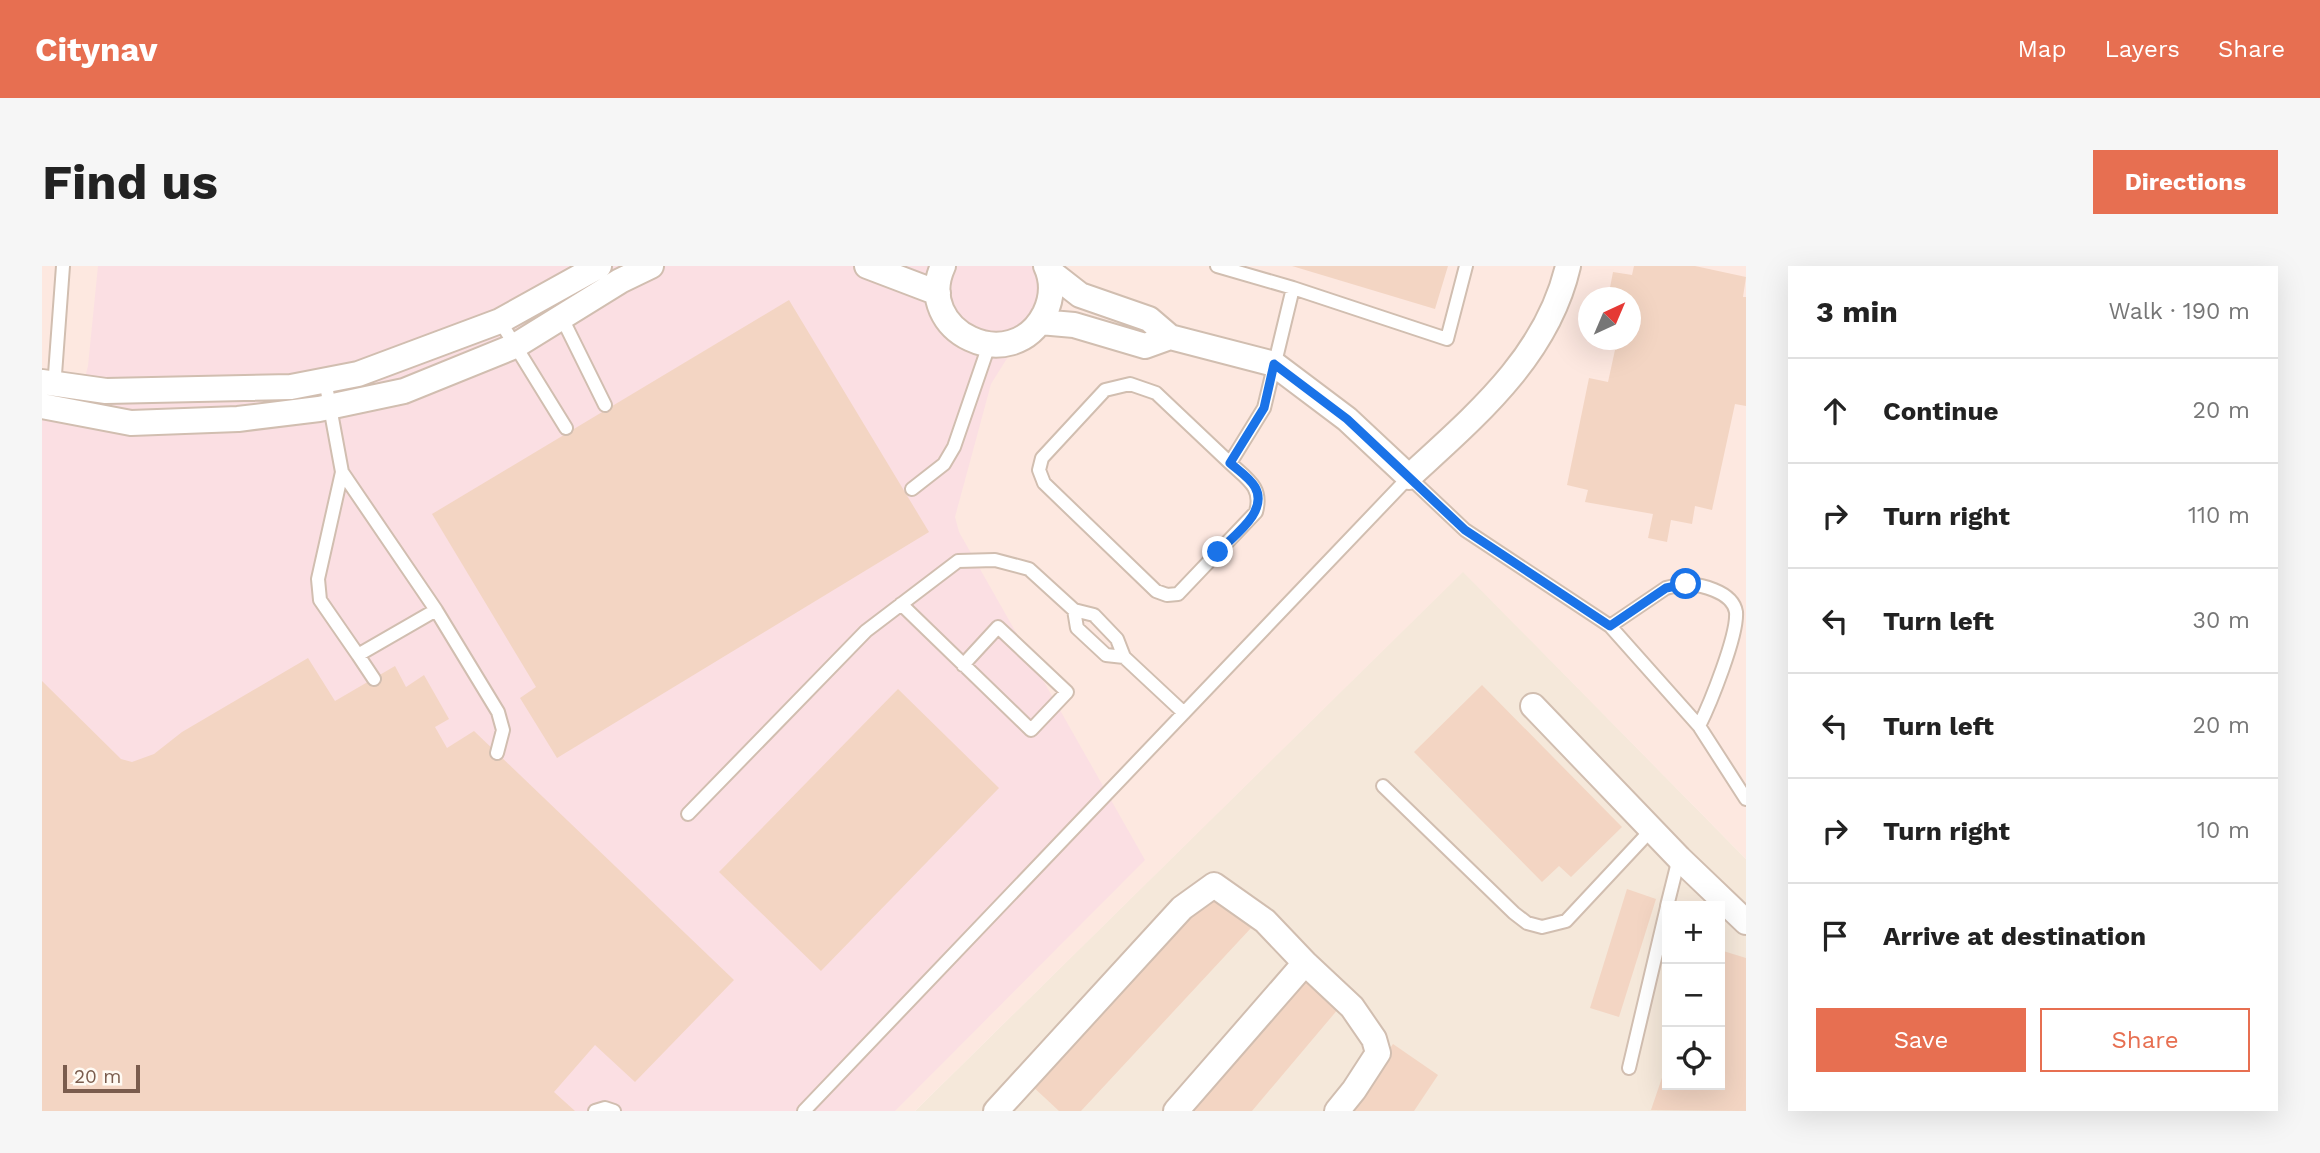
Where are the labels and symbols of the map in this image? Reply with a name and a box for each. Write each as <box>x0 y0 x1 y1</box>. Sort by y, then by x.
north arrow <box>1578 287 1641 350</box>
route end <box>1202 536 1233 567</box>
route start <box>1670 568 1701 599</box>
scale bar <box>63 1062 140 1094</box>

